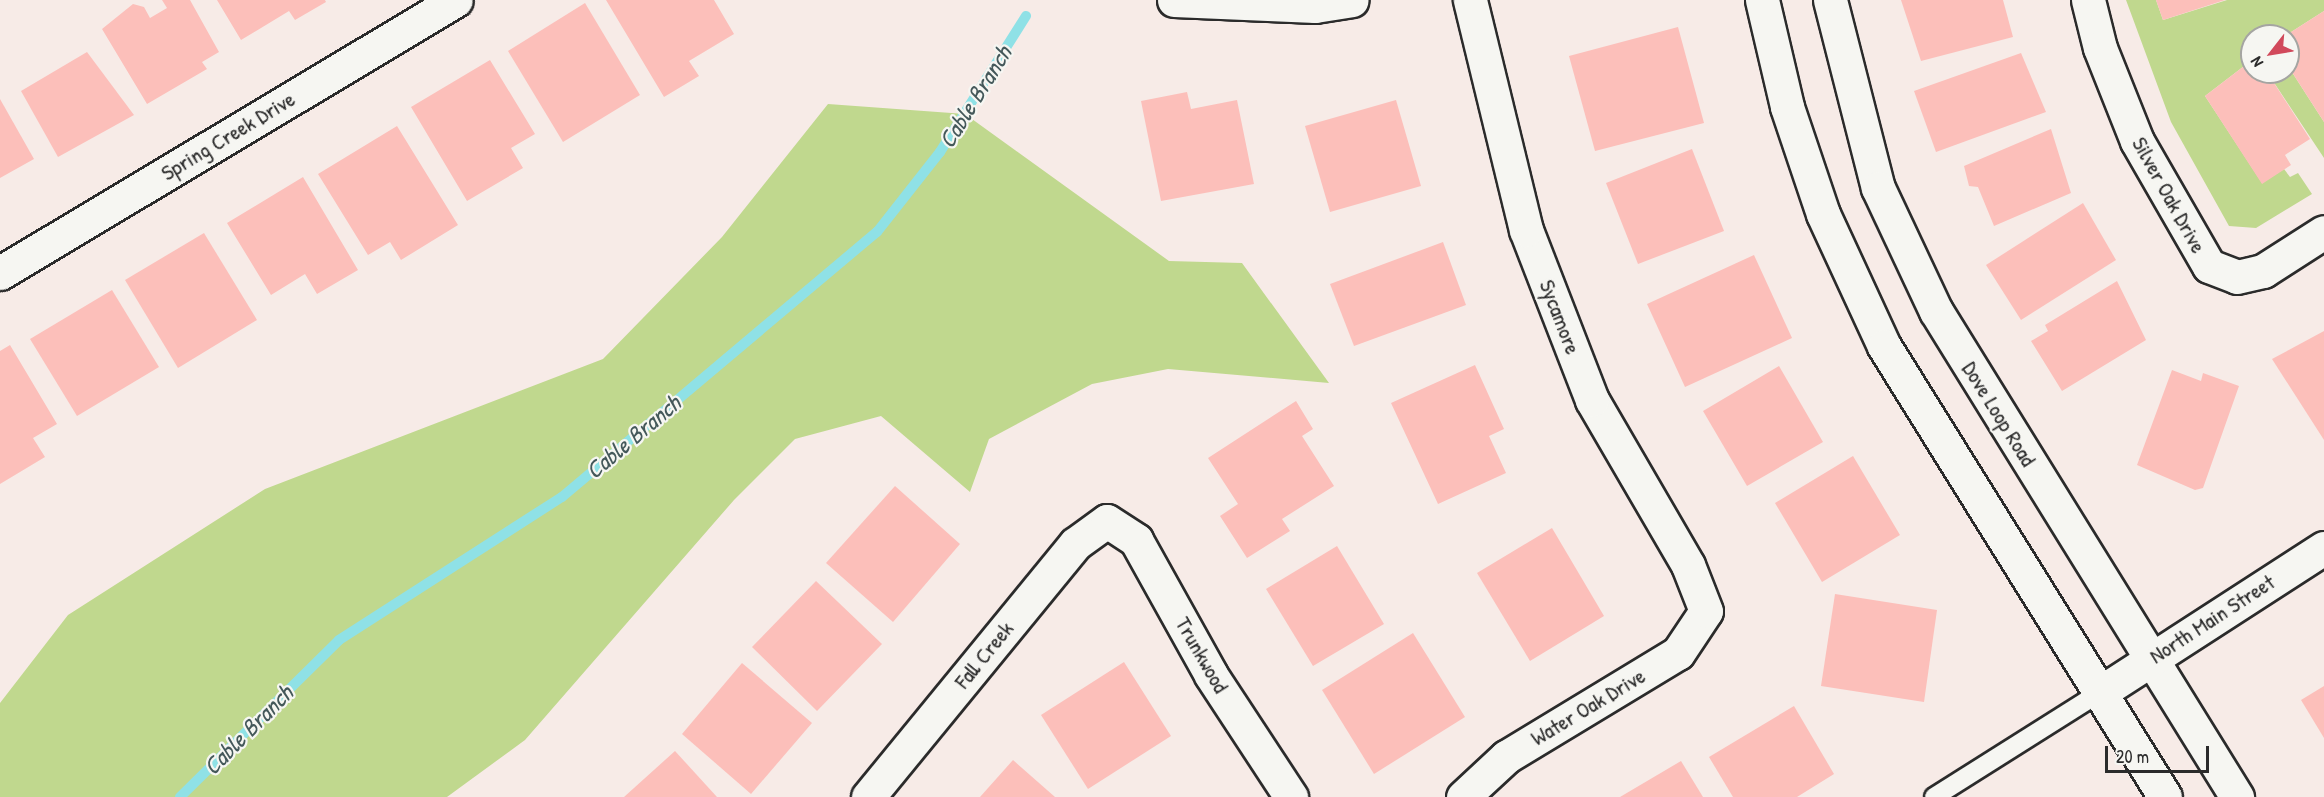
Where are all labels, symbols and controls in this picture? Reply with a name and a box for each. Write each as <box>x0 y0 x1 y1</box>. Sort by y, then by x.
north arrow <box>2240 24 2300 84</box>
water label: Cable Branch <box>932 41 1018 153</box>
text: N <box>2245 53 2268 72</box>
street label: Spring Creek Drive <box>156 86 300 186</box>
street label: Silver Oak Drive <box>2126 132 2212 258</box>
street label: Sycamore <box>1534 276 1586 358</box>
street label: Dove Loop Road <box>1956 357 2042 471</box>
water label: Cable Branch <box>580 389 686 485</box>
street label: North Main Street <box>2145 569 2279 669</box>
street label: Trunkwood <box>1170 612 1234 698</box>
street label: Fall Creek <box>949 616 1019 694</box>
street label: Water Oak Drive <box>1526 663 1650 751</box>
water label: Cable Branch <box>197 679 299 781</box>
scale bar <box>2108 734 2212 772</box>
text: 20 m <box>2116 744 2149 769</box>

